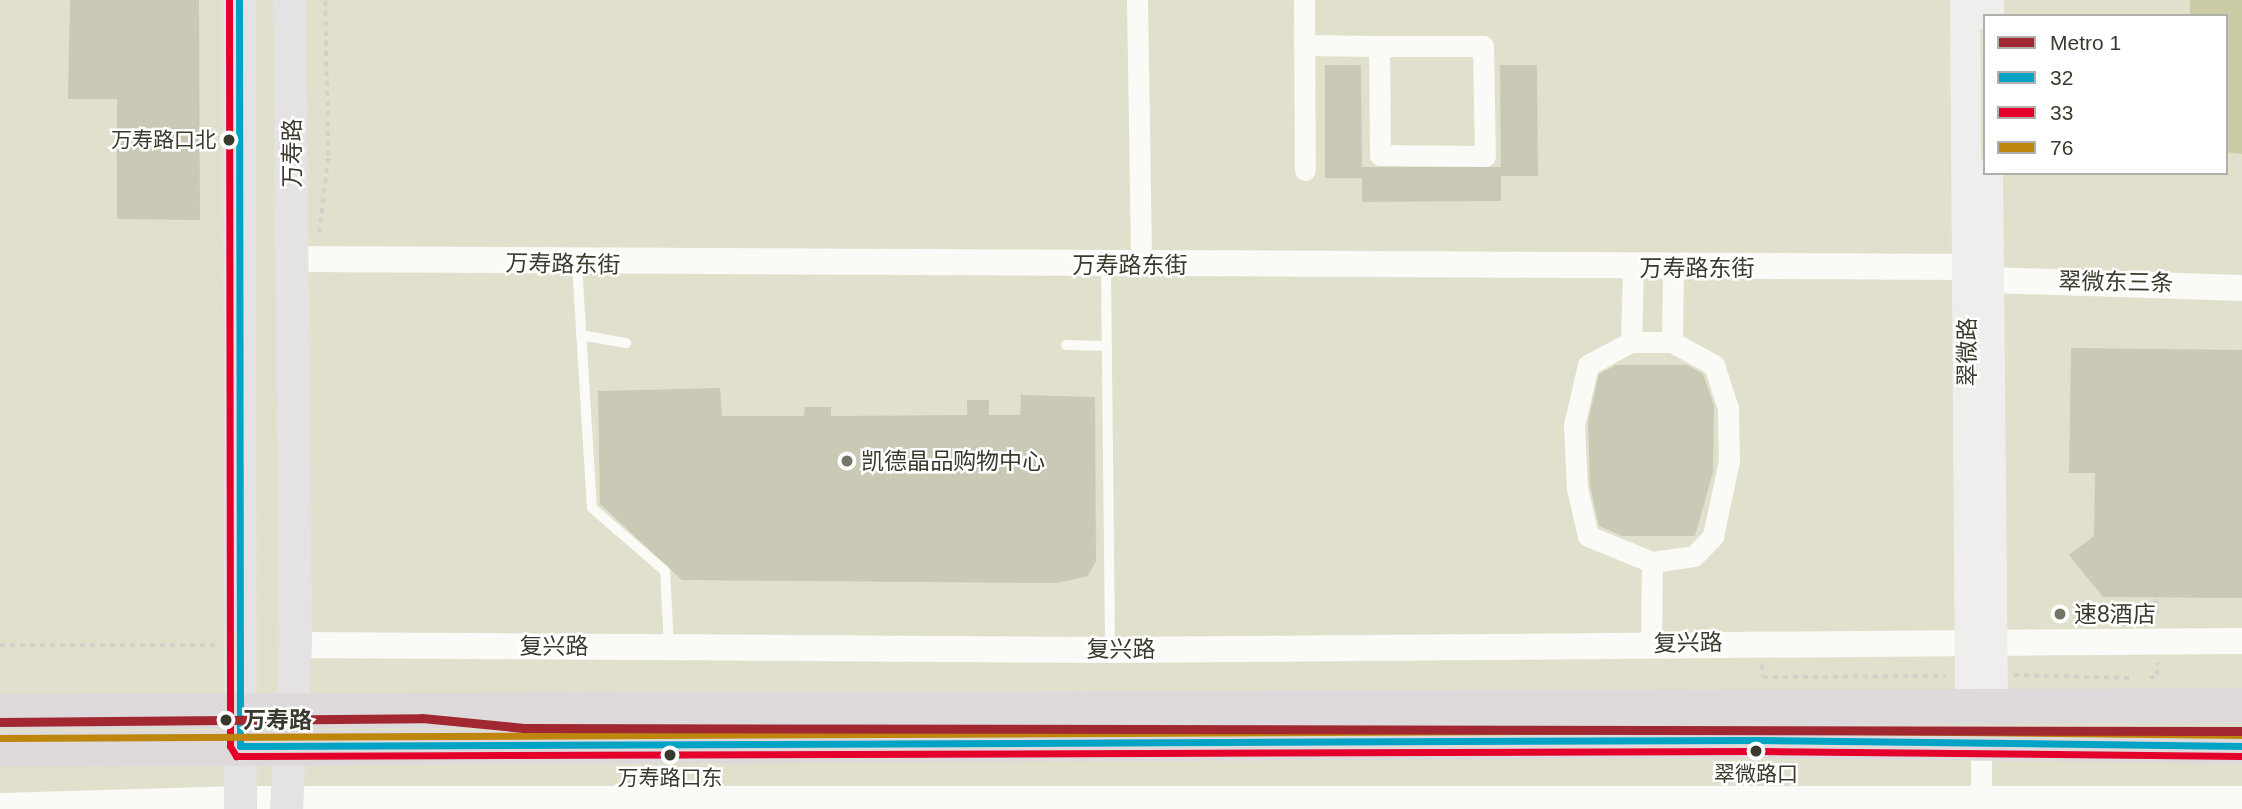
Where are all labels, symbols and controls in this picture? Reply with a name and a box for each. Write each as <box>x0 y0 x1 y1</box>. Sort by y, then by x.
legend <box>1983 14 2228 175</box>
text: Metro 1 <box>2050 31 2121 54</box>
text: 32 <box>2050 66 2073 89</box>
text: 33 <box>2050 101 2073 124</box>
street label: 万寿路 <box>278 119 306 187</box>
place label: 万寿路口北 <box>111 127 216 153</box>
marker: 万寿路口北 <box>222 133 236 147</box>
text: 76 <box>2050 136 2073 159</box>
street label: 万寿路东街 <box>505 249 621 279</box>
street label: 万寿路东街 <box>1073 251 1187 279</box>
street label: 万寿路东街 <box>1640 254 1754 282</box>
street label: 翠微东三条 <box>2058 267 2174 297</box>
street label: 翠微路 <box>1953 318 1981 386</box>
place label: 凯德晶品购物中心 <box>861 447 1045 475</box>
marker: 凯德晶品购物中心 <box>839 453 855 469</box>
place label: 速8酒店 <box>2074 600 2156 628</box>
marker: 速8酒店 <box>2052 606 2068 622</box>
street label: 复兴路 <box>1653 629 1723 657</box>
street label: 复兴路 <box>520 632 588 660</box>
street label: 复兴路 <box>1087 635 1155 663</box>
place label: 万寿路 <box>243 706 312 734</box>
marker: 万寿路 <box>215 709 237 731</box>
marker: 翠微路口 <box>1749 744 1763 758</box>
marker: 万寿路口东 <box>663 748 677 762</box>
place label: 翠微路口 <box>1714 761 1798 787</box>
place label: 万寿路口东 <box>618 765 722 791</box>

